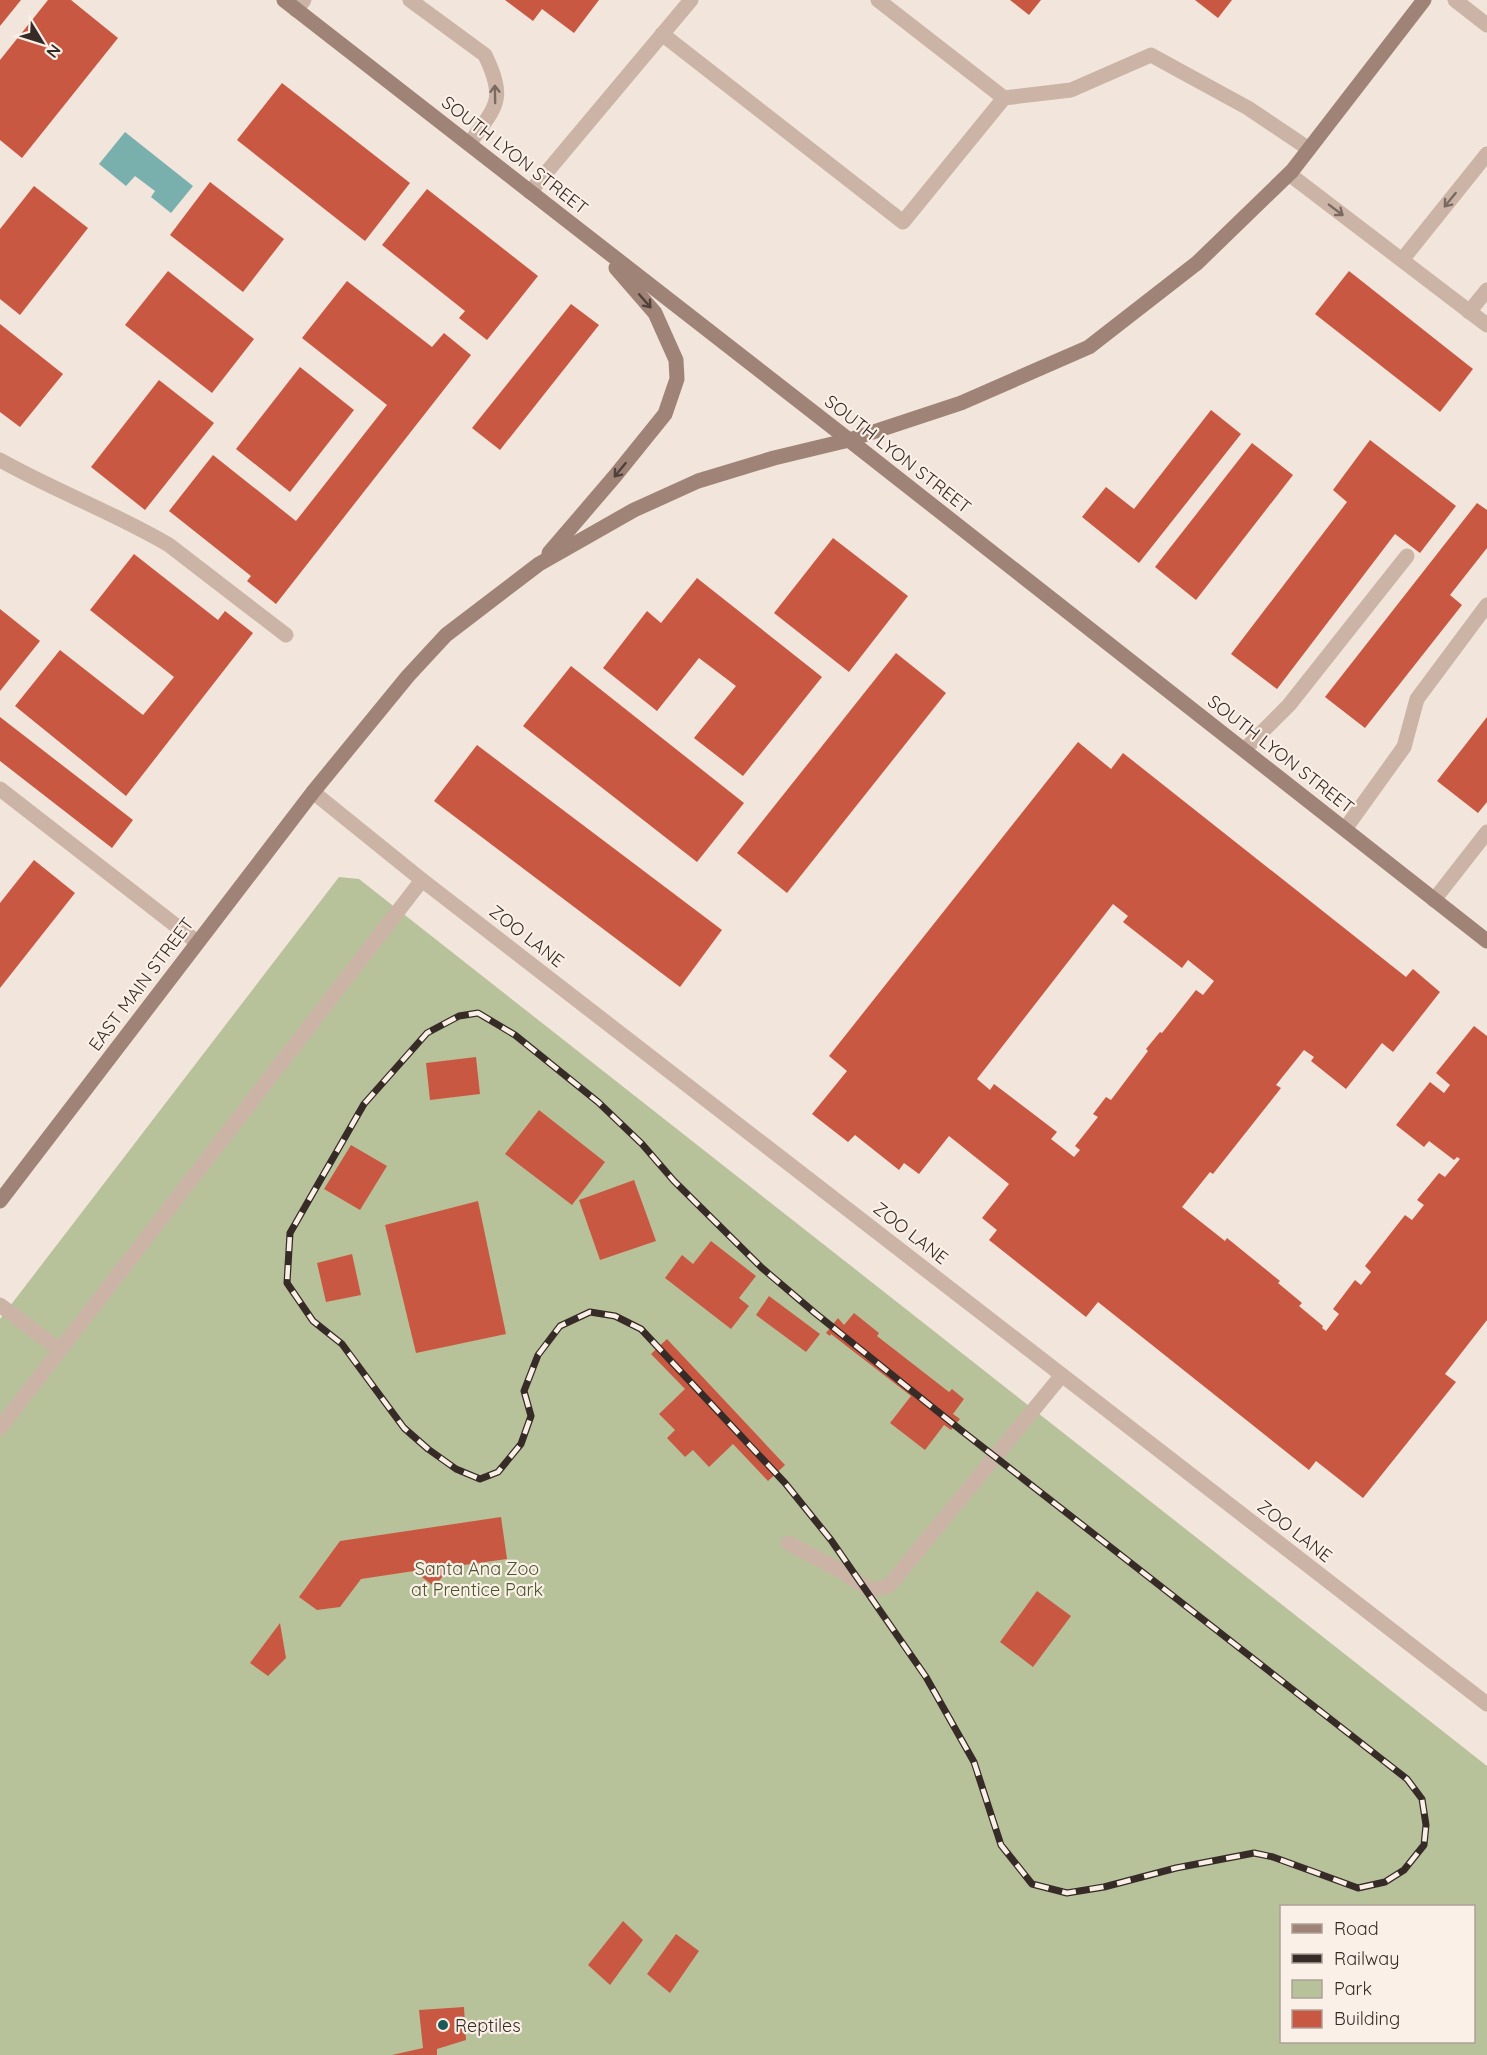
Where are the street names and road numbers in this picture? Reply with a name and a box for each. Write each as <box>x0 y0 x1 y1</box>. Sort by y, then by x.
street label: SOUTH LYON STREET <box>437 91 593 219</box>
street label: SOUTH LYON STREET <box>820 390 976 518</box>
street label: SOUTH LYON STREET <box>1203 690 1359 818</box>
street label: ZOO LANE <box>485 900 569 972</box>
street label: EAST MAIN STREET <box>83 913 199 1055</box>
street label: ZOO LANE <box>869 1197 953 1269</box>
street label: ZOO LANE <box>1253 1495 1337 1567</box>

